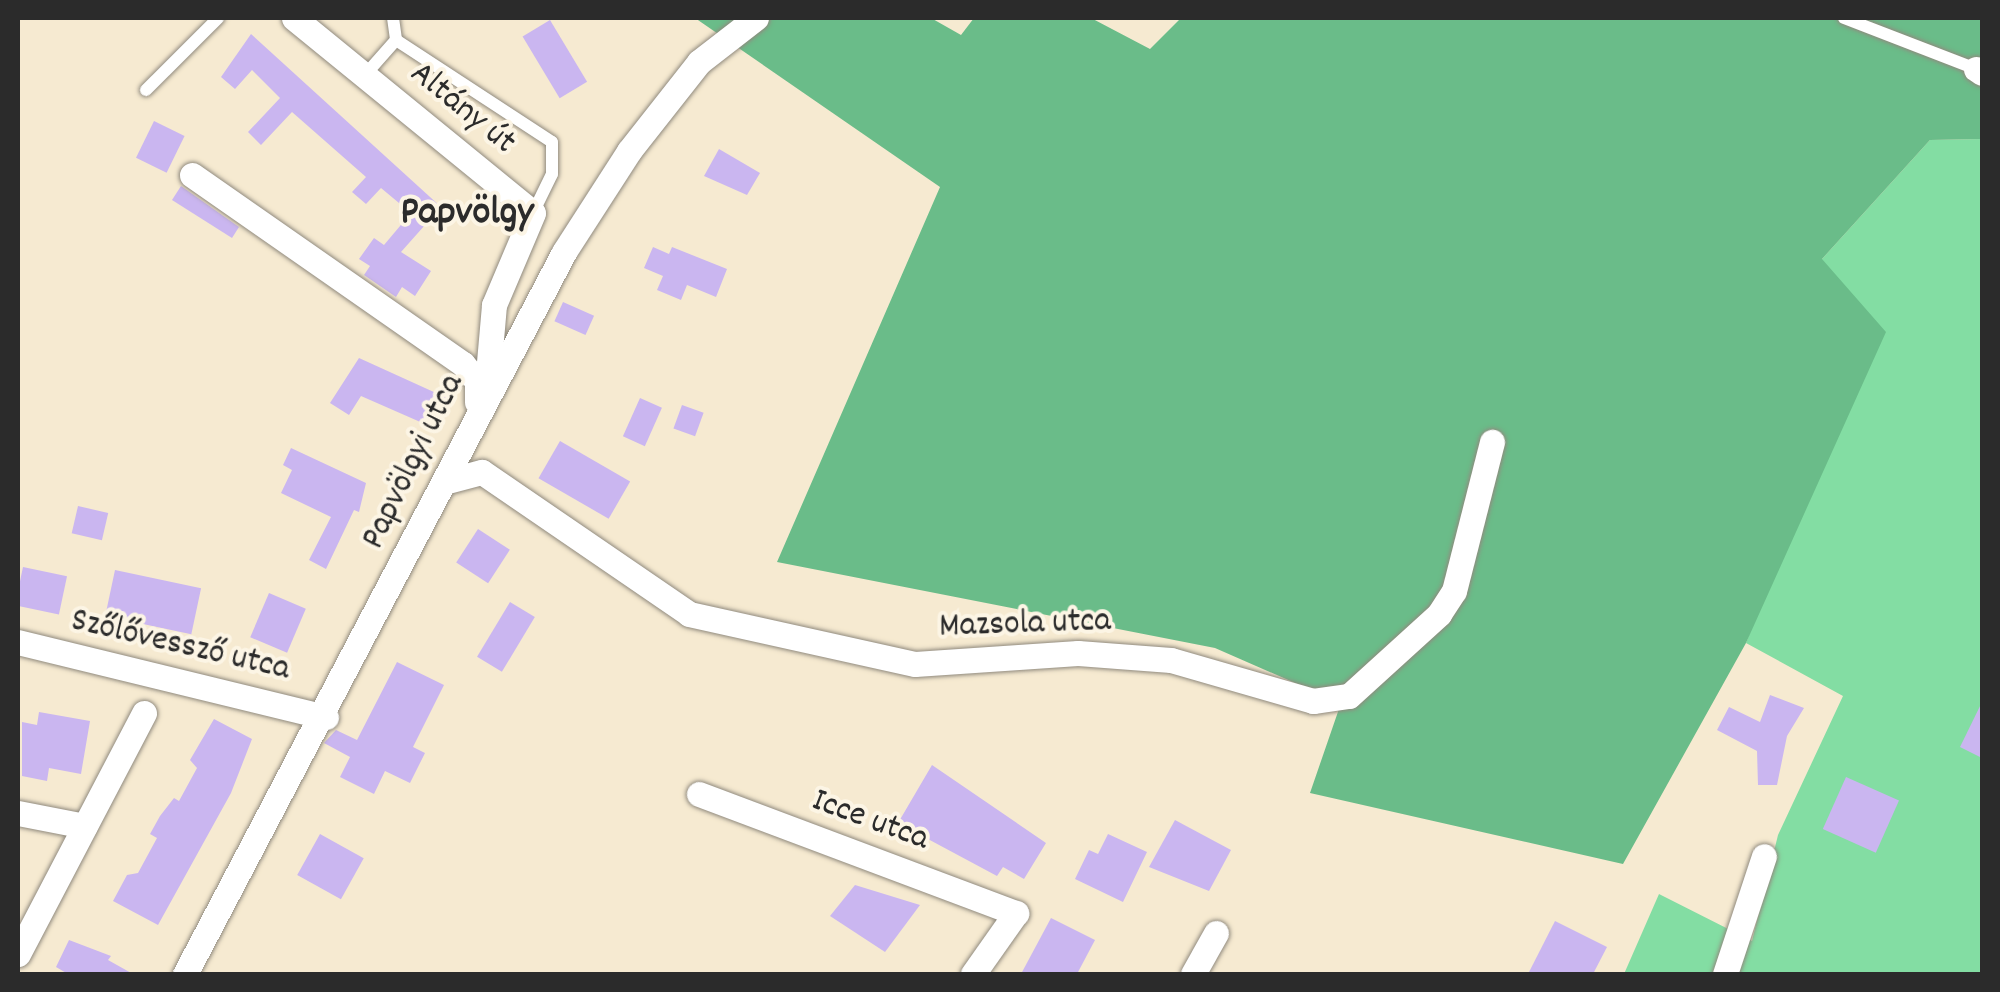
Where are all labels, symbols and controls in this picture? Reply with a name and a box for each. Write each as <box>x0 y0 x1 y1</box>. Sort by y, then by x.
street label: Altány út <box>401 54 523 164</box>
district label: Papvölgy <box>400 191 534 239</box>
street label: Papvölgyi utca <box>354 368 474 556</box>
street label: Szőlővessző utca <box>67 600 293 692</box>
street label: Mazsola utca <box>938 601 1112 649</box>
street label: Icce utca <box>806 781 934 861</box>

